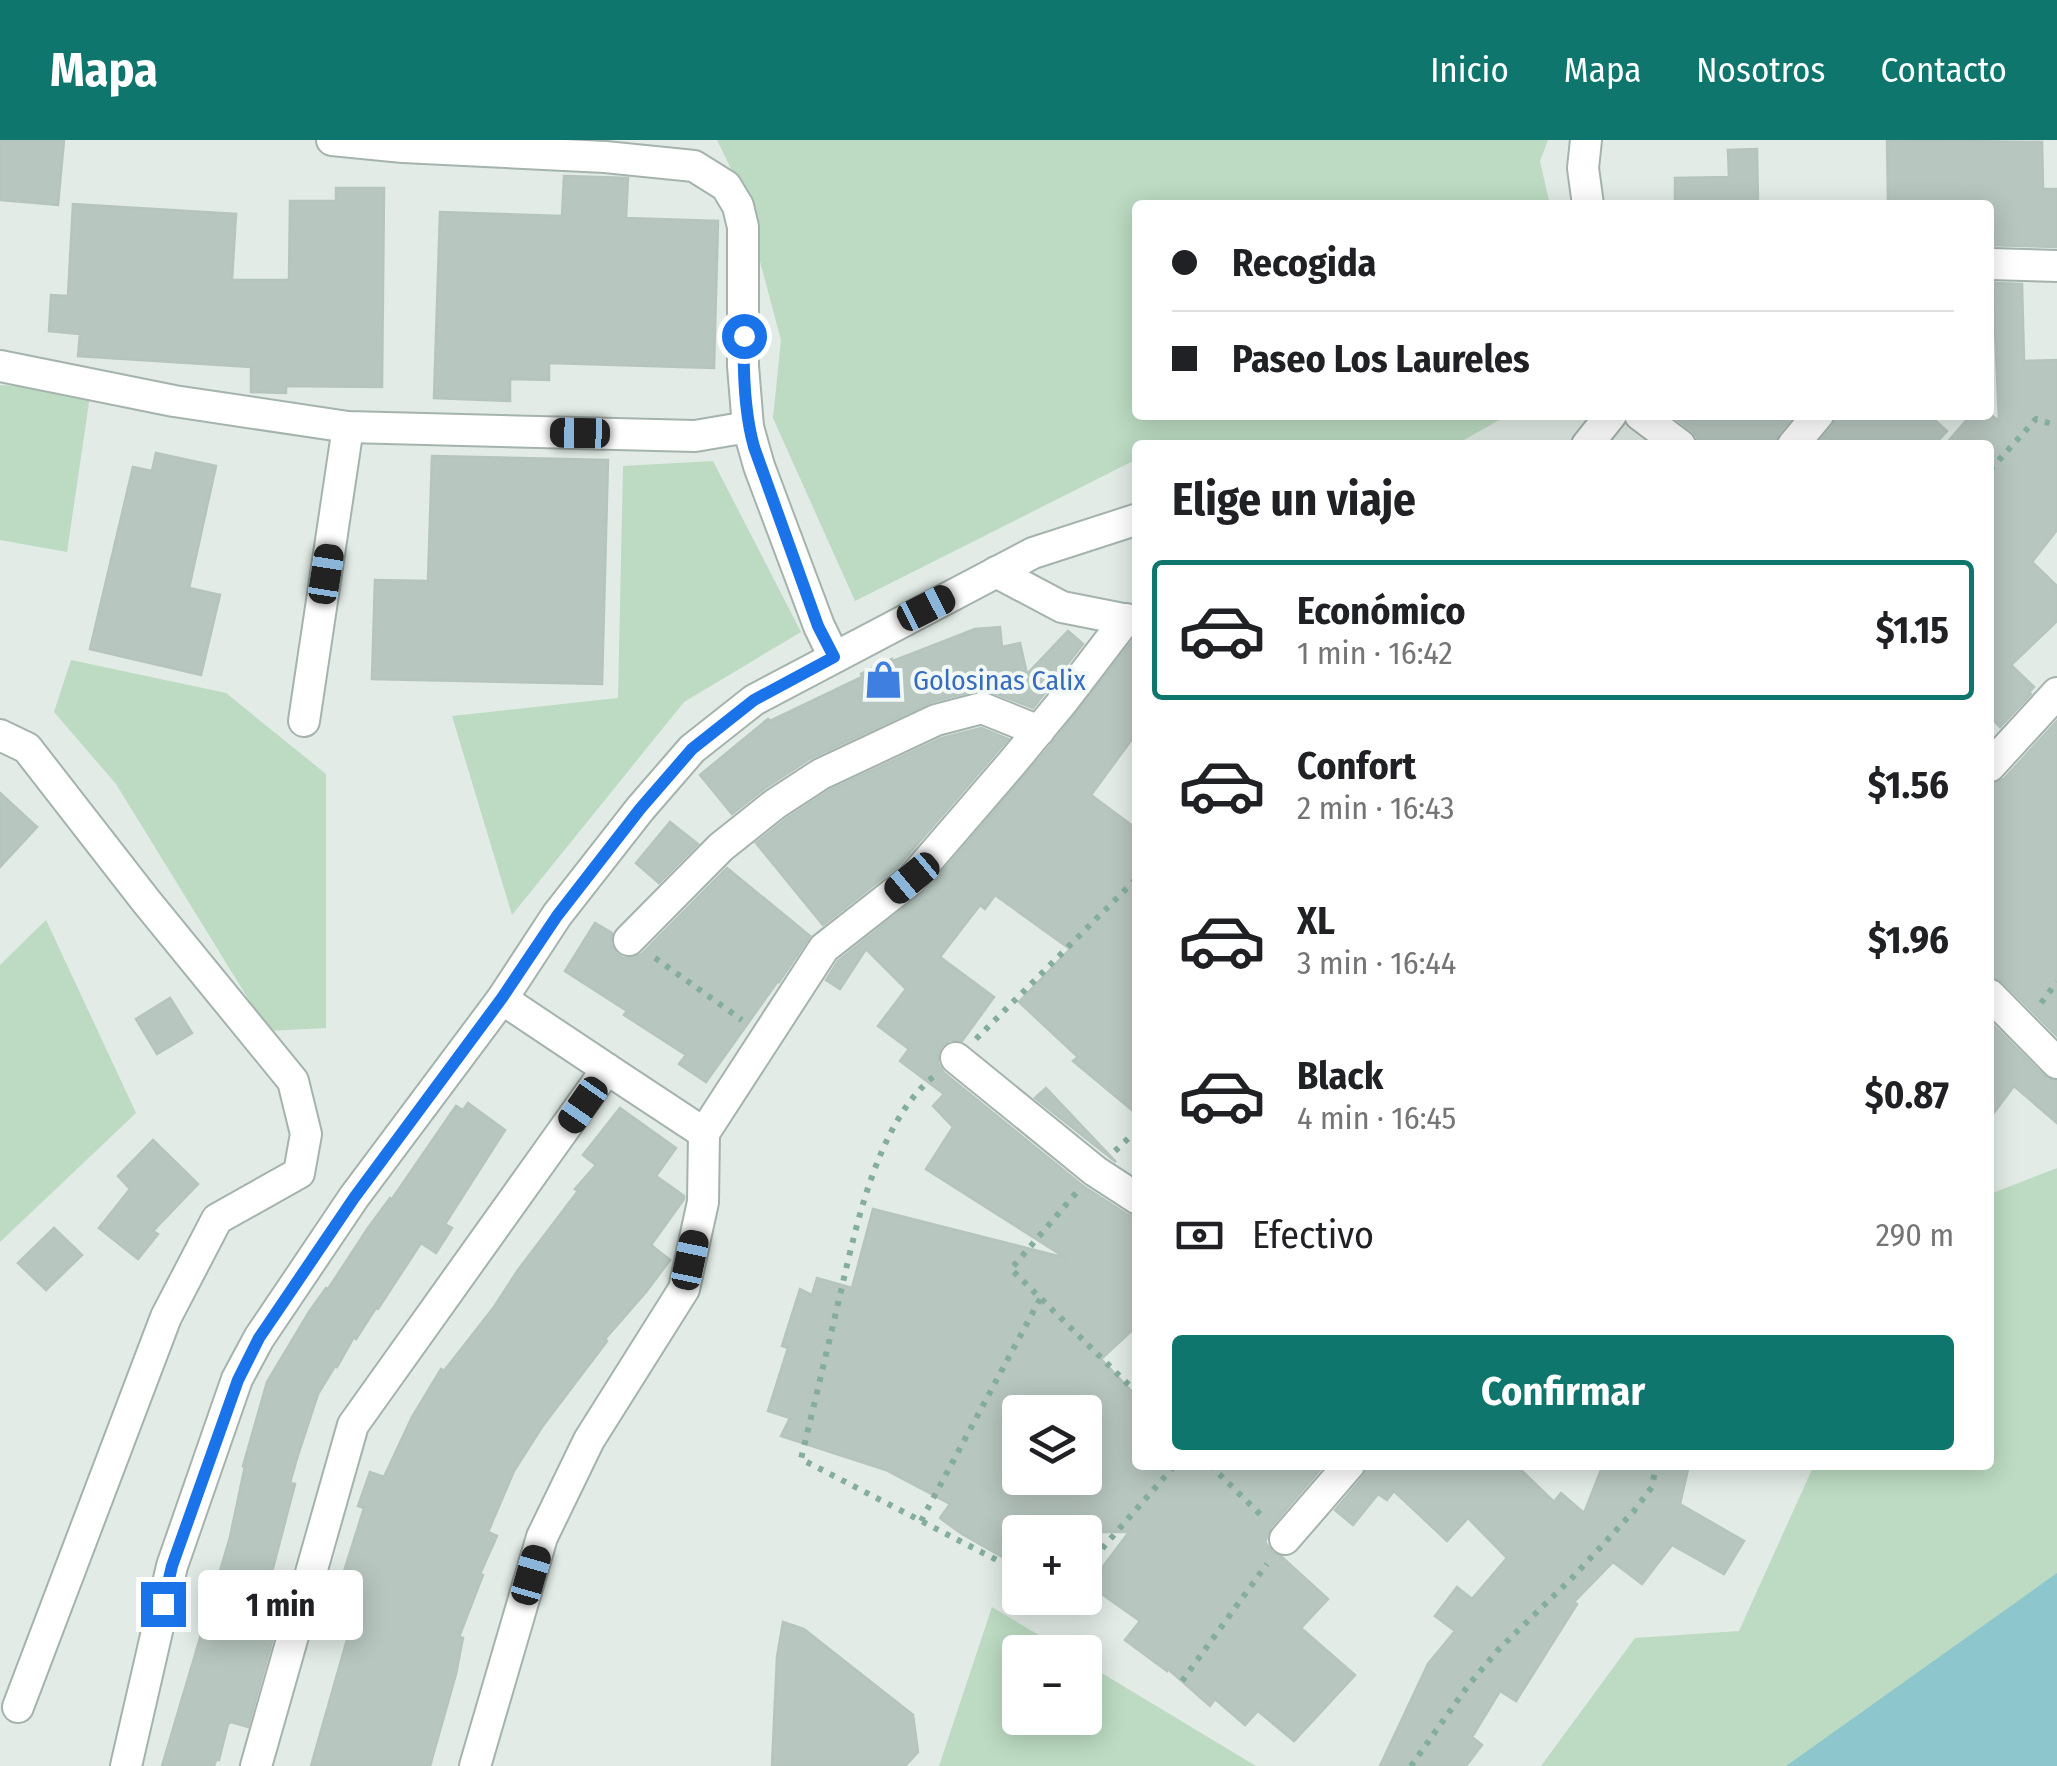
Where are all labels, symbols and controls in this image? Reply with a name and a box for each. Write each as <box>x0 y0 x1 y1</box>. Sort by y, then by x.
text: Mapa <box>50 41 158 99</box>
text: Inicio <box>1430 49 1509 91</box>
text: Mapa <box>1564 49 1641 91</box>
text: Nosotros <box>1696 49 1825 91</box>
text: Contacto <box>1880 49 2007 91</box>
text: Recogida <box>1232 240 1376 286</box>
route start <box>722 314 767 359</box>
text: Paseo Los Laureles <box>1232 336 1530 382</box>
car <box>550 417 610 449</box>
text: Elige un viaje <box>1172 473 1416 527</box>
car <box>306 542 346 606</box>
car <box>892 581 960 635</box>
icon: car <box>1177 585 1267 675</box>
text: Económico <box>1297 588 1466 634</box>
text: $1.15 <box>1876 607 1949 653</box>
text: 1 min · 16:42 <box>1297 634 1453 672</box>
shop icon: Golosinas Calix <box>862 659 904 701</box>
place label: Golosinas Calix <box>913 664 1086 697</box>
icon: car <box>1177 740 1267 830</box>
text: Confort <box>1297 743 1416 789</box>
text: $1.56 <box>1868 762 1949 808</box>
text: 2 min · 16:43 <box>1297 789 1454 827</box>
car <box>879 847 945 909</box>
icon: car <box>1177 895 1267 985</box>
text: XL <box>1297 898 1335 944</box>
text: $1.96 <box>1868 917 1949 963</box>
text: 3 min · 16:44 <box>1297 944 1456 982</box>
icon: car <box>1177 1050 1267 1140</box>
text: Black <box>1297 1053 1383 1099</box>
car <box>554 1072 612 1138</box>
text: $0.87 <box>1865 1072 1949 1118</box>
text: 4 min · 16:45 <box>1297 1099 1456 1137</box>
icon: cash <box>1172 1208 1227 1263</box>
text: Efectivo <box>1252 1212 1374 1258</box>
text: 290 m <box>1876 1216 1954 1254</box>
car <box>669 1228 711 1292</box>
button: Confirmar <box>1172 1335 1954 1450</box>
map controls <box>1002 1395 1102 1735</box>
button: layers <box>1002 1395 1102 1495</box>
button: + <box>1002 1515 1102 1615</box>
car <box>508 1542 554 1608</box>
callout: 1 min <box>198 1569 363 1639</box>
route end <box>141 1582 186 1627</box>
text: 1 min <box>246 1586 315 1624</box>
button: − <box>1002 1635 1102 1735</box>

